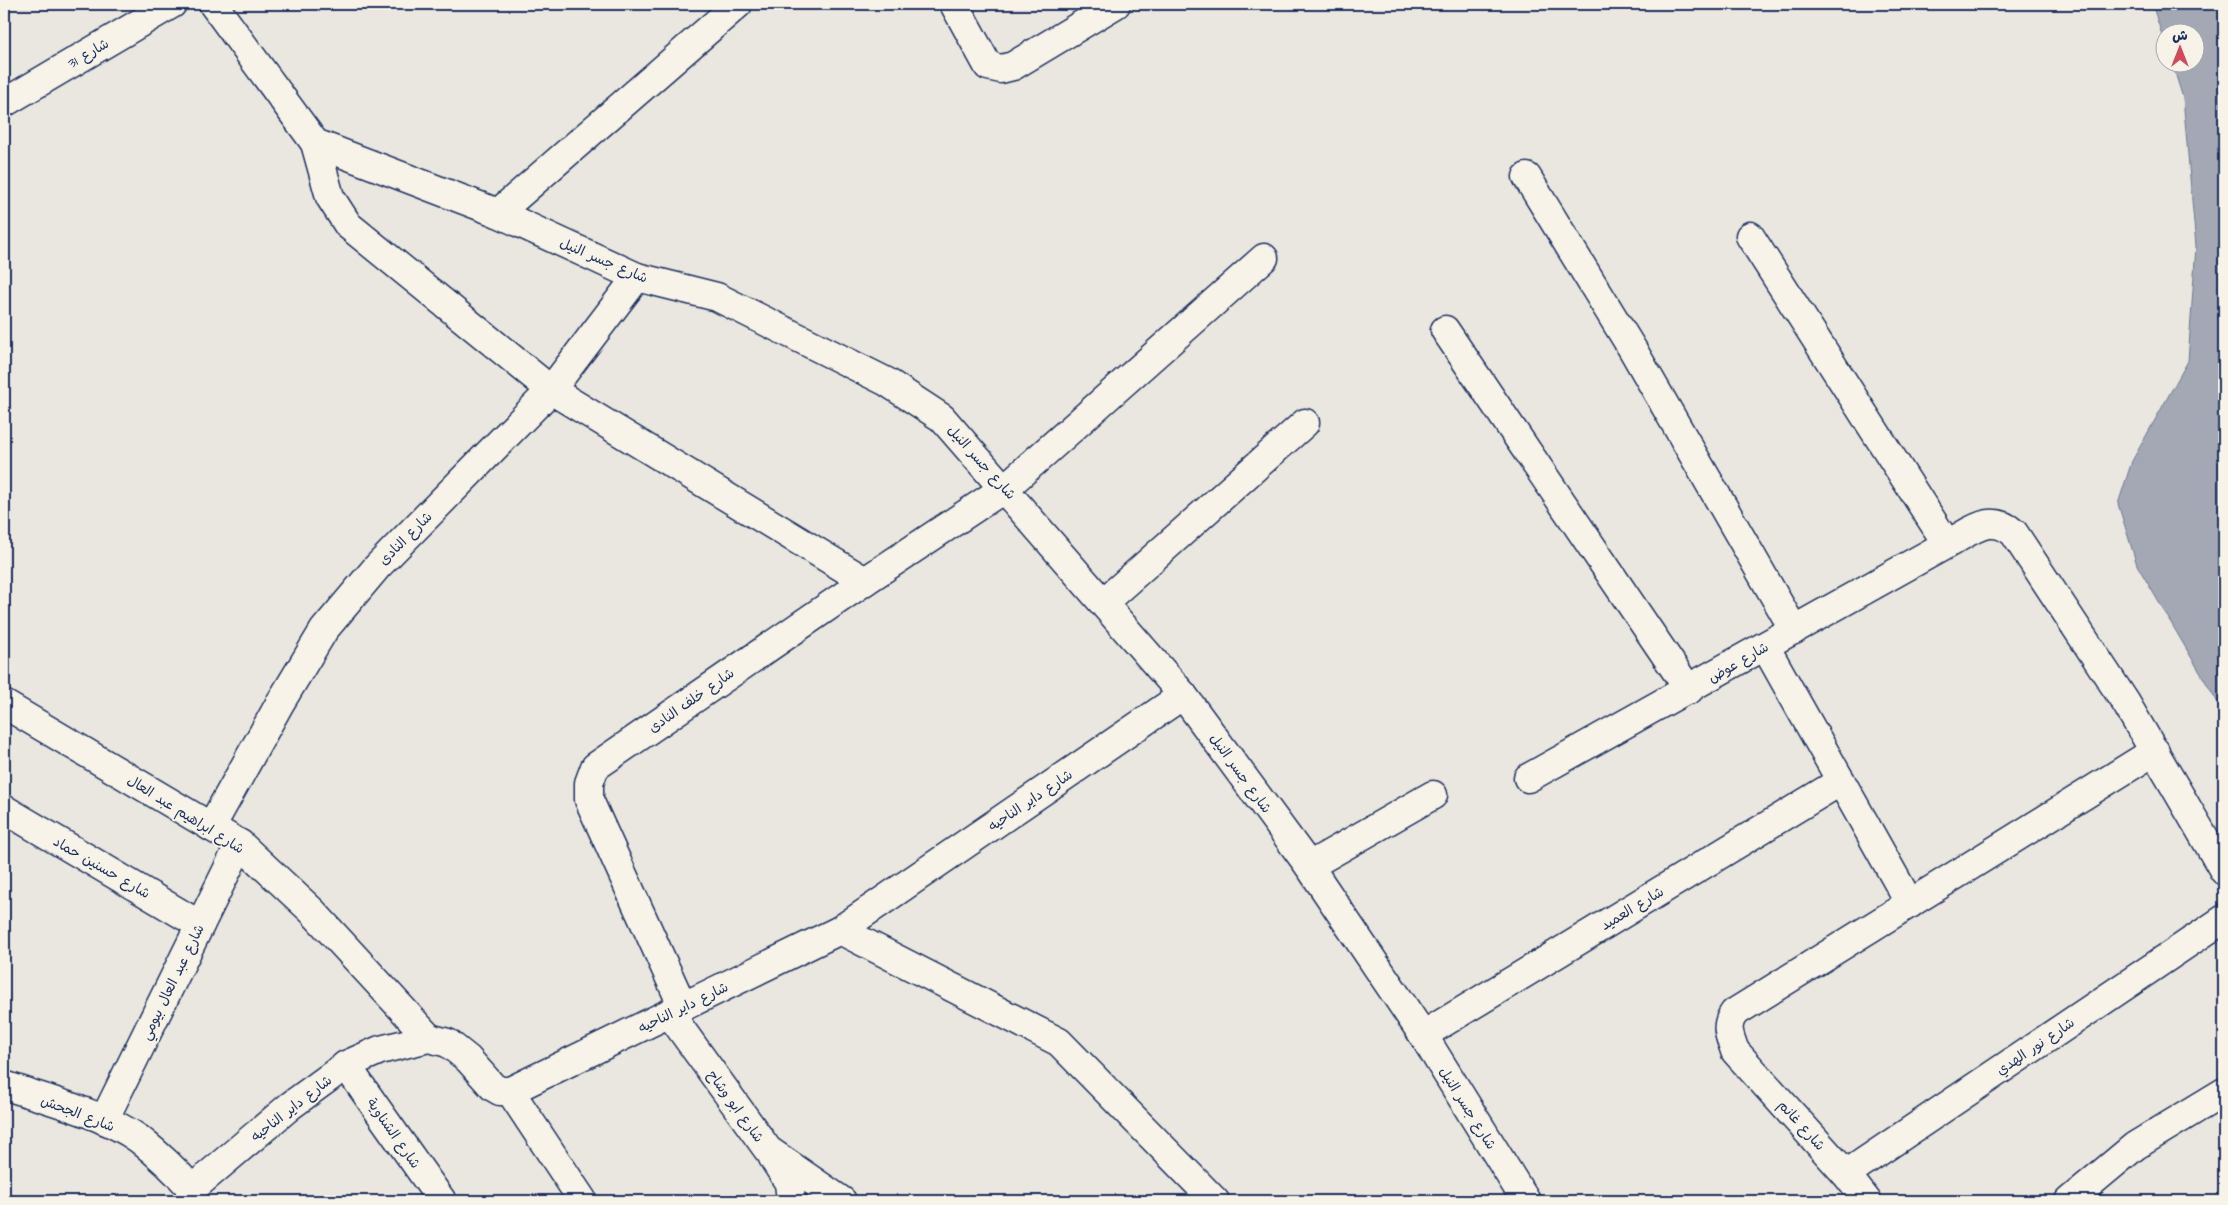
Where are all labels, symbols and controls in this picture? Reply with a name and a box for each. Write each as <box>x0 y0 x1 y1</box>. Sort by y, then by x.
north arrow <box>2156 22 2206 72</box>
text: ش <box>2172 26 2188 46</box>
street label: شارع 31 <box>64 34 113 74</box>
street label: شارع جسر النيل <box>556 233 651 288</box>
street label: شارع جسر النيل <box>942 421 1020 504</box>
street label: شارع النادى <box>374 507 437 570</box>
street label: شارع عوض <box>1704 637 1773 688</box>
street label: شارع خلف النادى <box>644 664 739 738</box>
street label: شارع جسر النيل <box>1204 730 1276 818</box>
street label: شارع داير الناحيه <box>984 765 1077 837</box>
street label: شارع ابراهيم عبد العال <box>123 771 248 859</box>
street label: شارع حسنين حماد <box>49 832 154 904</box>
street label: شارع العميد <box>1597 882 1668 936</box>
street label: شارع عبد العال بيومي <box>136 921 211 1045</box>
street label: شارع داير الناحيه <box>635 977 732 1038</box>
street label: شارع نور الهدي <box>1992 1013 2079 1081</box>
street label: شارع جسر النيل <box>1434 1063 1501 1154</box>
street label: شارع ابو وشاح <box>702 1066 768 1147</box>
street label: شارع داير الناحيه <box>247 1071 336 1147</box>
street label: شارع الجحش <box>38 1091 117 1137</box>
street label: شارع الشناوية <box>362 1094 425 1173</box>
street label: شارع غانم <box>1773 1096 1829 1155</box>

